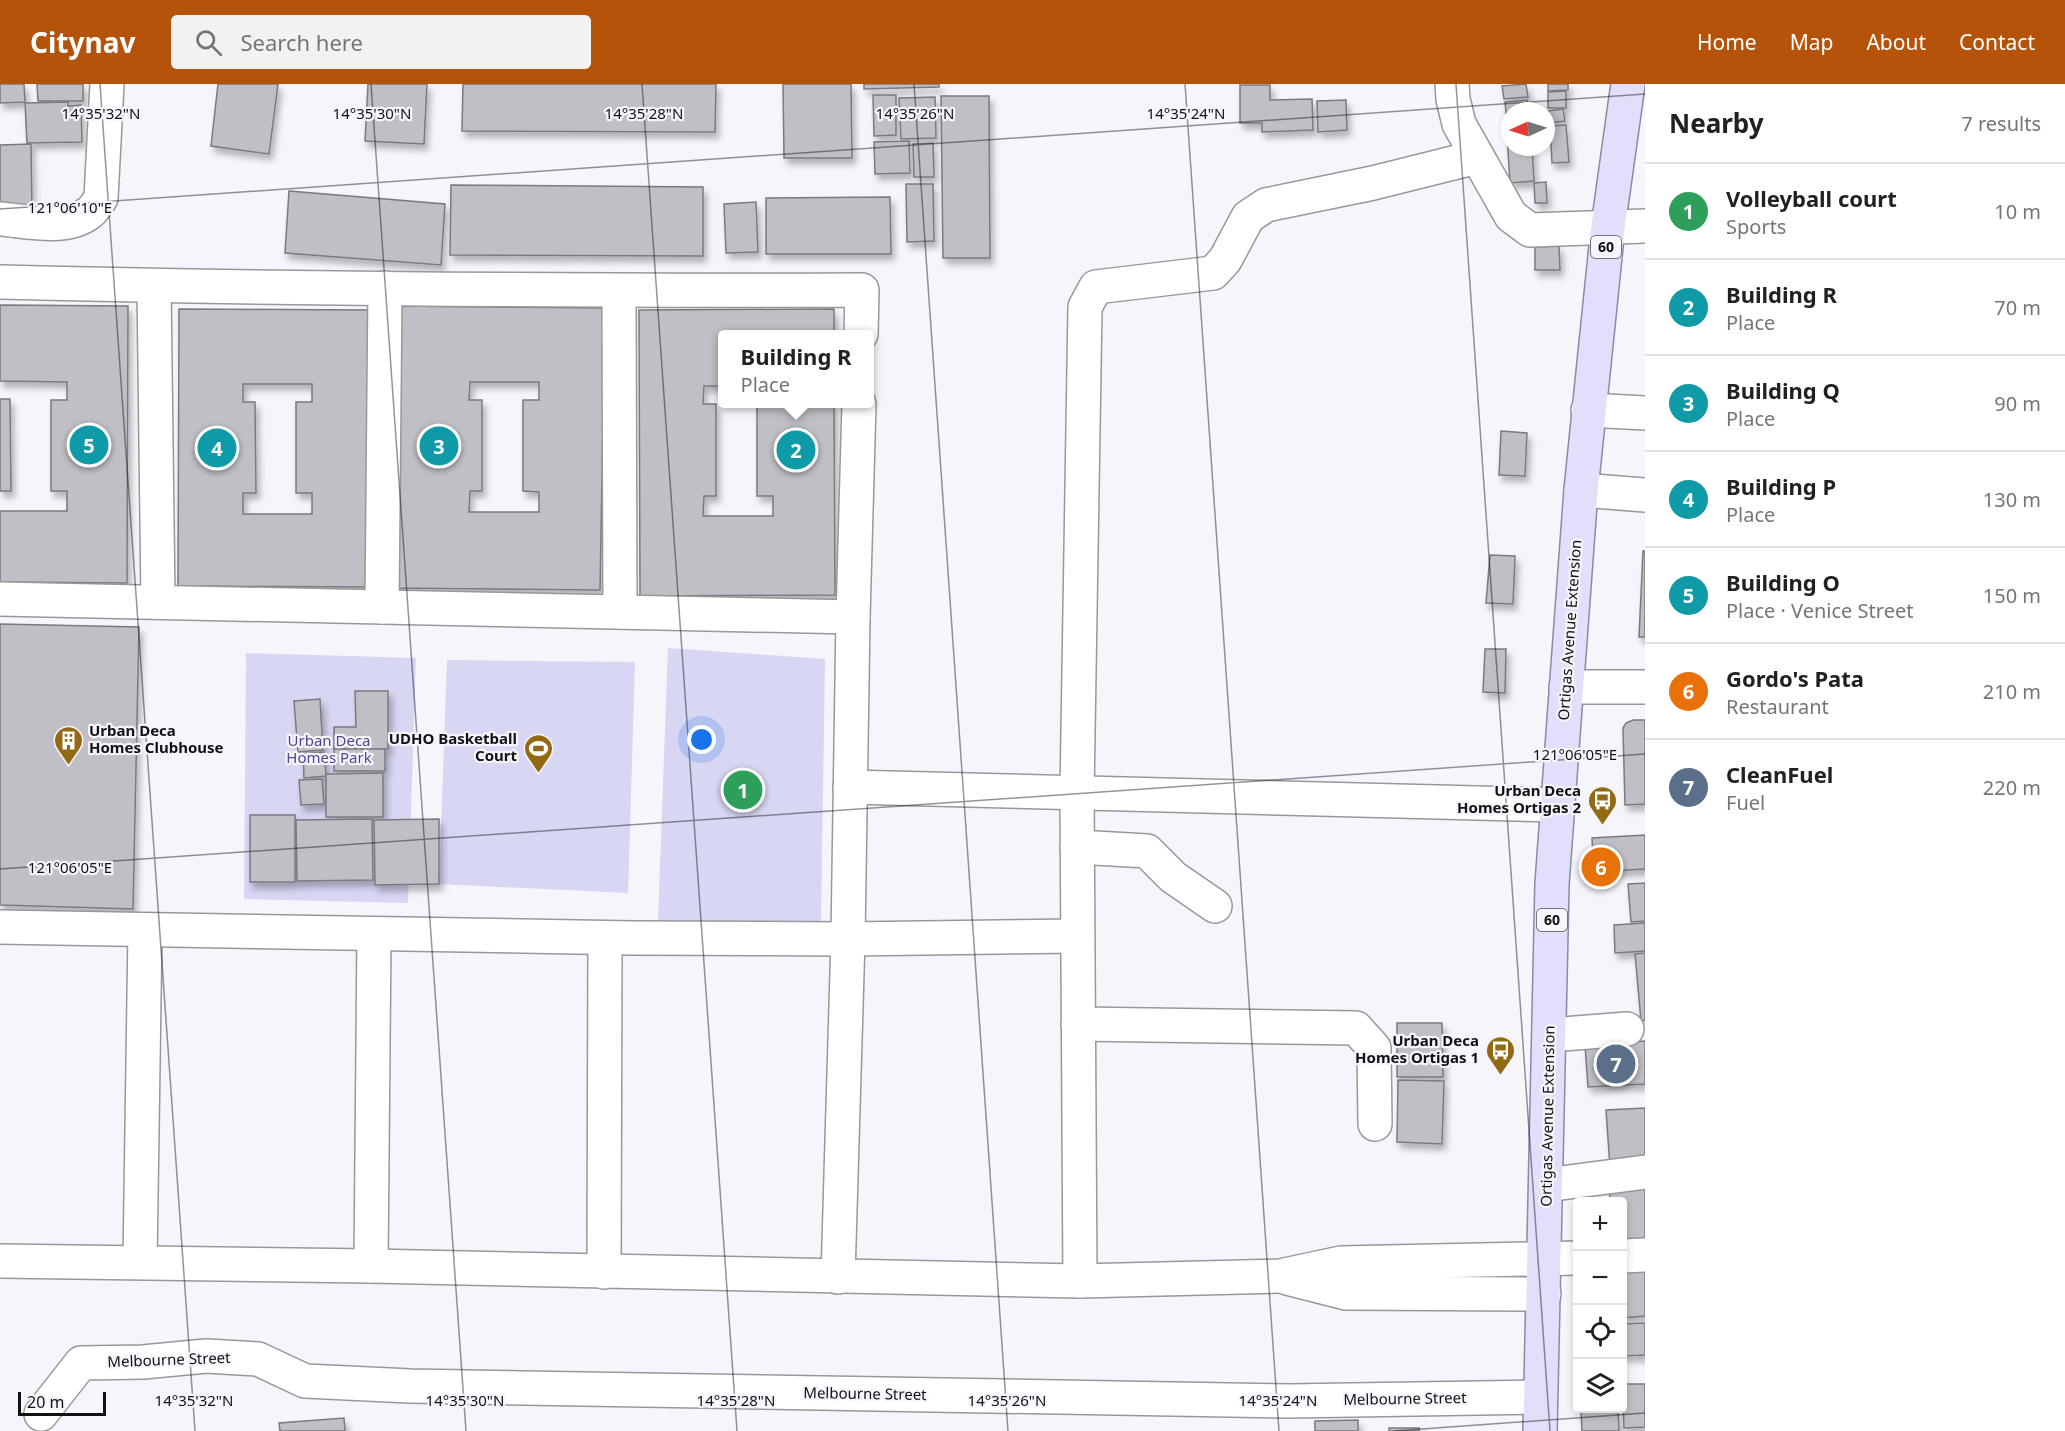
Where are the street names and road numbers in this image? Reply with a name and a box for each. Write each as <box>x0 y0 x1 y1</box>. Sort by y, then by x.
road number: 60 <box>1591 236 1621 258</box>
street label: Ortigas Avenue Extension <box>1553 539 1585 721</box>
road number: 60 <box>1537 909 1567 931</box>
street label: Ortigas Avenue Extension <box>1535 1025 1559 1207</box>
street label: Melbourne Street <box>107 1347 231 1371</box>
street label: Melbourne Street <box>803 1382 927 1404</box>
street label: Melbourne Street <box>1343 1387 1467 1409</box>

